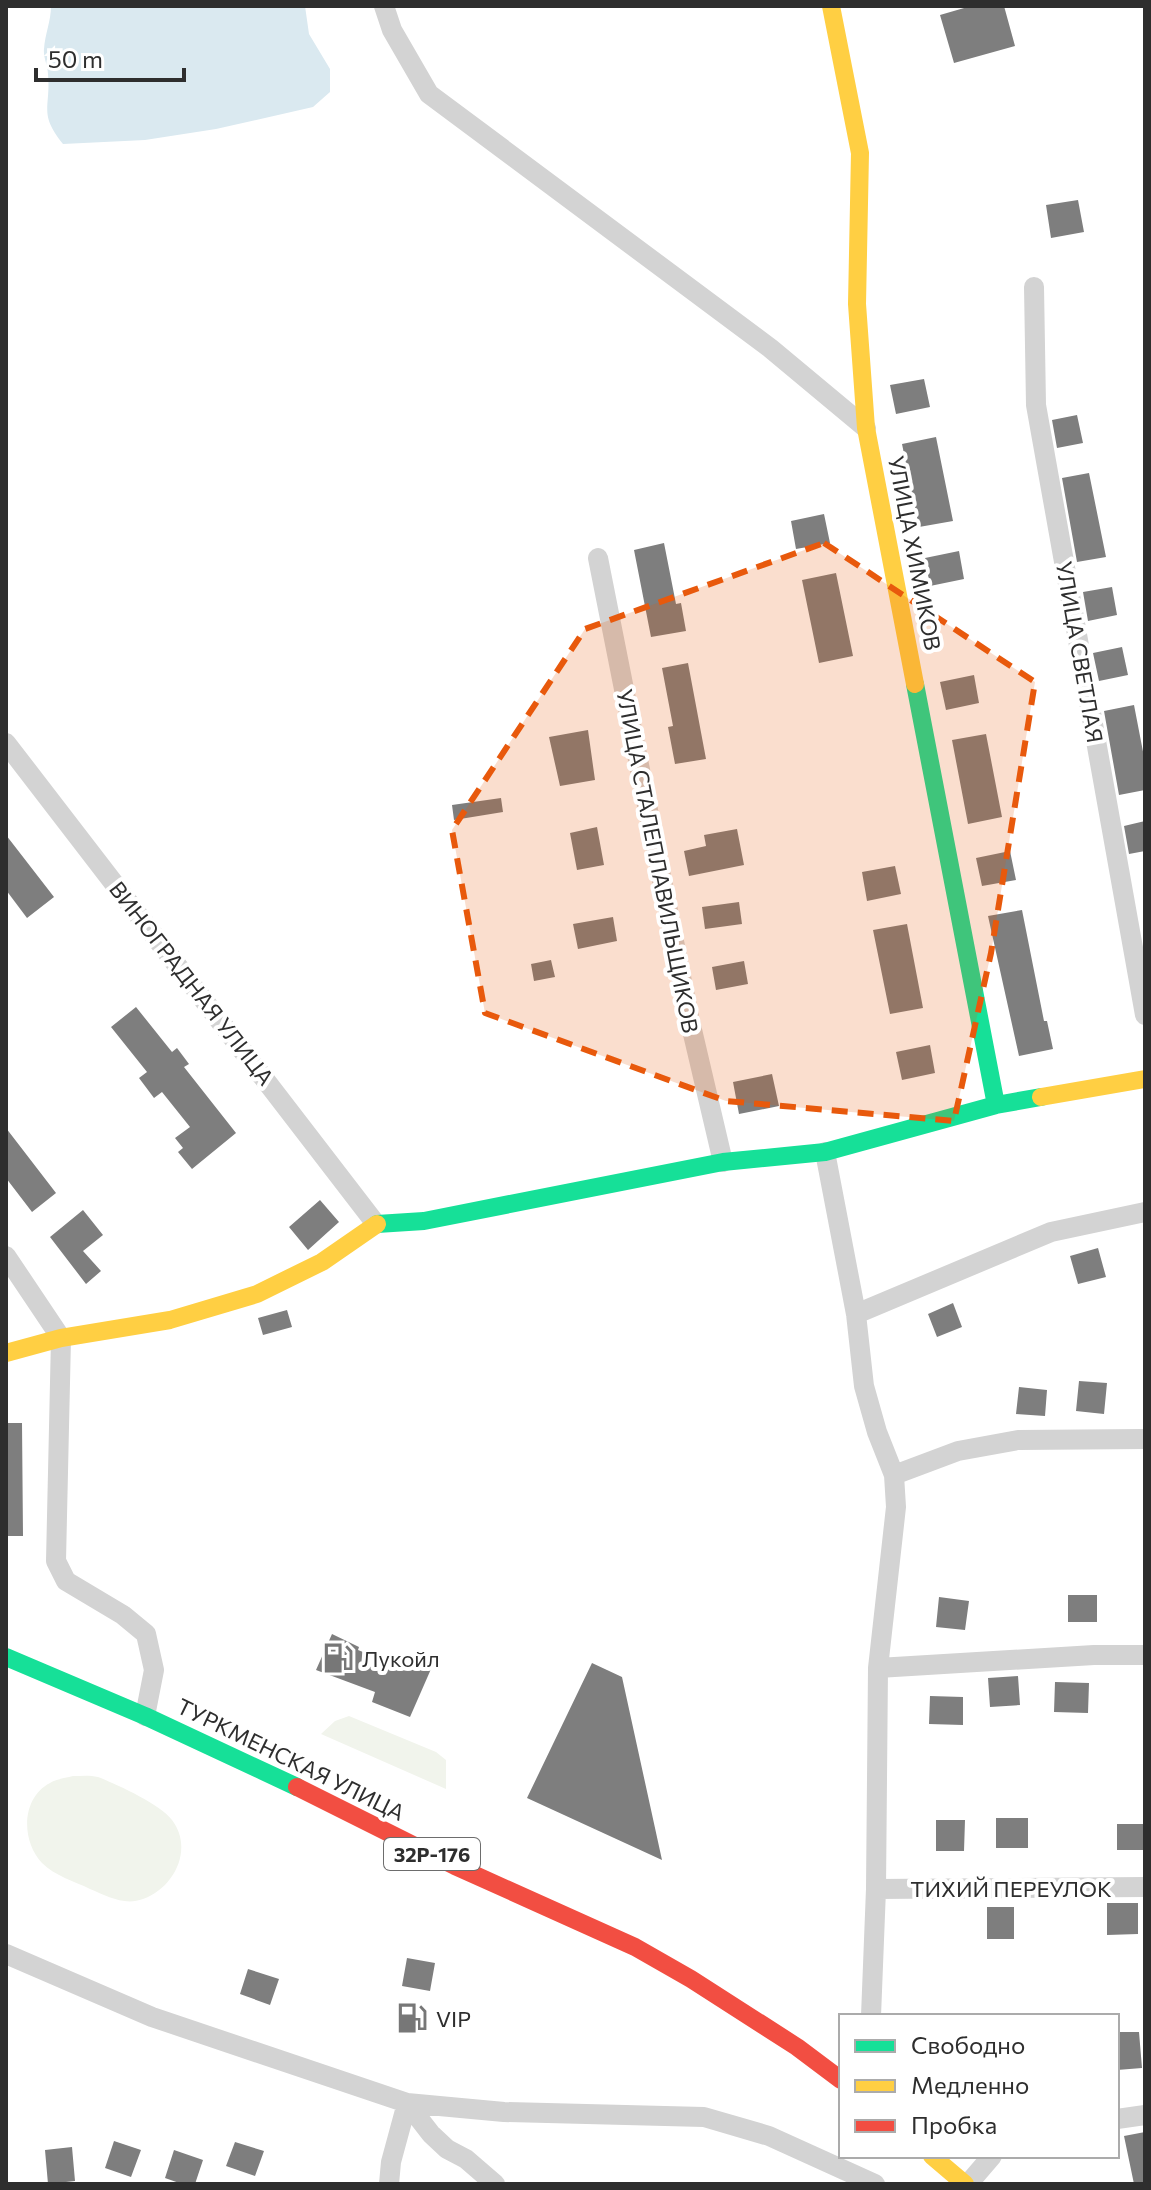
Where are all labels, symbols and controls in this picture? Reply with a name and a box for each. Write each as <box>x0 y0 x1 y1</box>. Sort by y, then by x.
scale bar <box>36 32 184 82</box>
text: 50 m <box>48 44 103 73</box>
street label: УЛИЦА ХИМИКОВ <box>883 453 947 653</box>
street label: УЛИЦА СВЕТЛАЯ <box>1051 559 1109 745</box>
street label: УЛИЦА СТАЛЕПЛАВИЛЬЩИКОВ <box>611 687 705 1035</box>
street label: ВИНОГРАДНАЯ УЛИЦА <box>104 876 280 1090</box>
fuel station icon: Лукойл <box>321 1641 355 1675</box>
place label: Лукойл <box>362 1645 440 1672</box>
street label: ТУРКМЕНСКАЯ УЛИЦА <box>173 1692 409 1826</box>
road number: 32Р-176 <box>384 1838 480 1870</box>
street label: ТИХИЙ ПЕРЕУЛОК <box>910 1875 1112 1902</box>
fuel station icon: VIP <box>395 2001 429 2035</box>
place label: VIP <box>436 2005 471 2032</box>
legend <box>839 2014 1119 2158</box>
text: Свободно <box>911 2030 1025 2059</box>
text: Медленно <box>911 2070 1029 2099</box>
text: Пробка <box>911 2110 997 2139</box>

